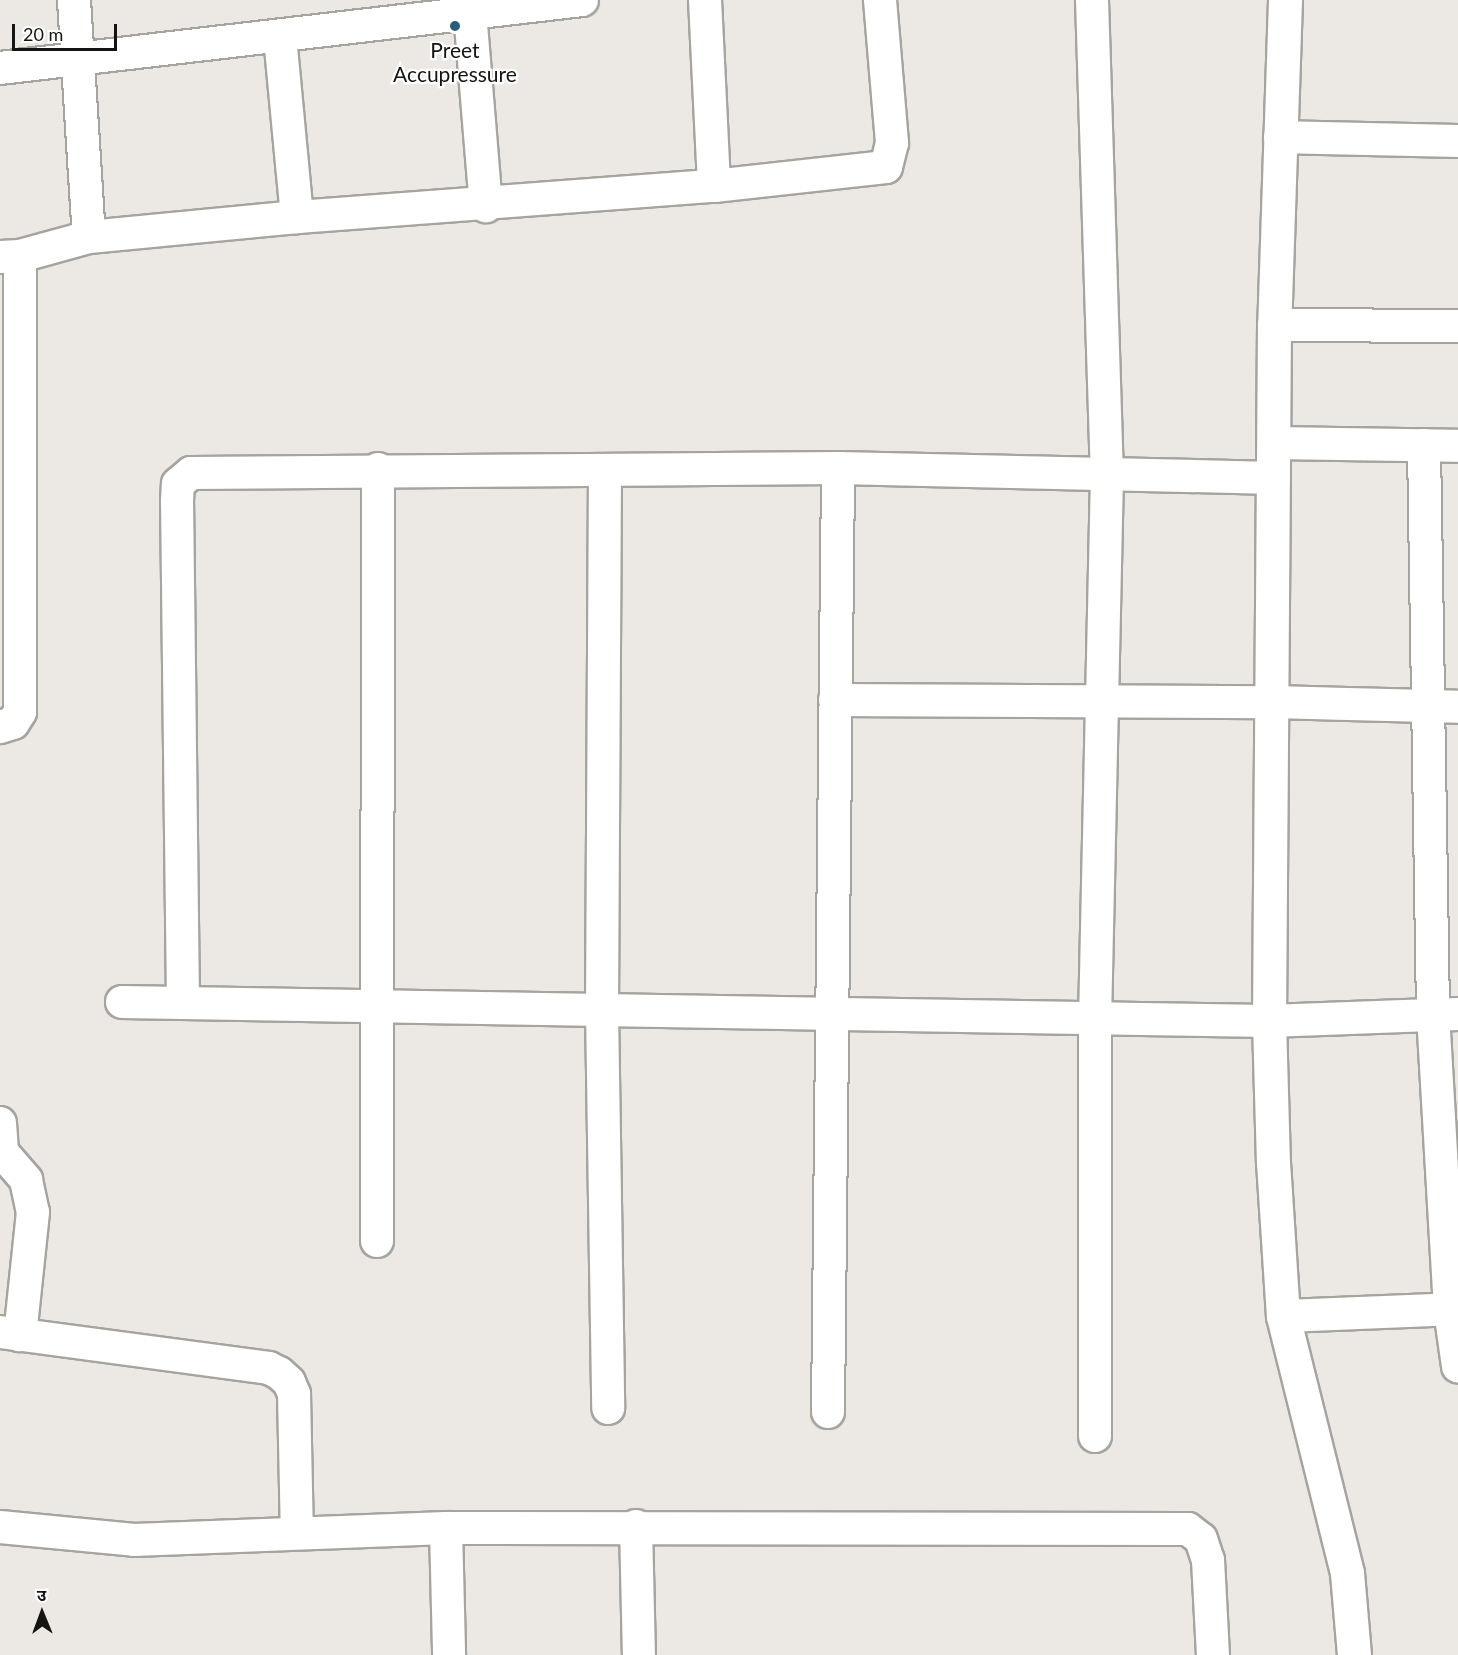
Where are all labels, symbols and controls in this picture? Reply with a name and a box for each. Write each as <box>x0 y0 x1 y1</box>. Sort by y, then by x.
scale bar <box>15 12 120 50</box>
marker: Preet Accupressure <box>446 17 464 35</box>
text: 20 m <box>23 23 63 45</box>
place label: Preet Accupressure <box>393 37 517 87</box>
north arrow <box>12 1583 72 1643</box>
text: उ <box>37 1585 47 1604</box>

